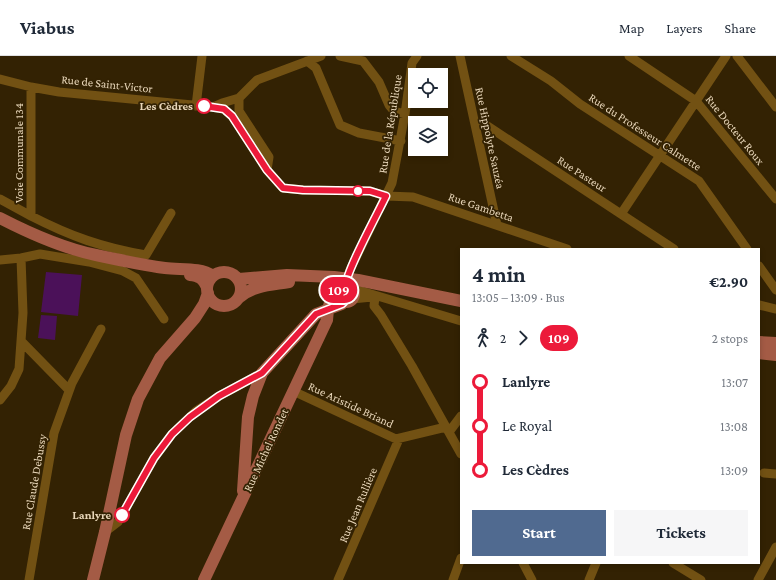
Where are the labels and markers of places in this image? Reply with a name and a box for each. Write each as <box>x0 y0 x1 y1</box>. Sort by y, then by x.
marker: Les Cèdres <box>196 98 212 114</box>
place label: Les Cèdres <box>139 99 193 113</box>
unlabelled marker <box>352 185 364 197</box>
marker: Lanlyre <box>114 507 130 523</box>
place label: Lanlyre <box>72 508 111 522</box>

